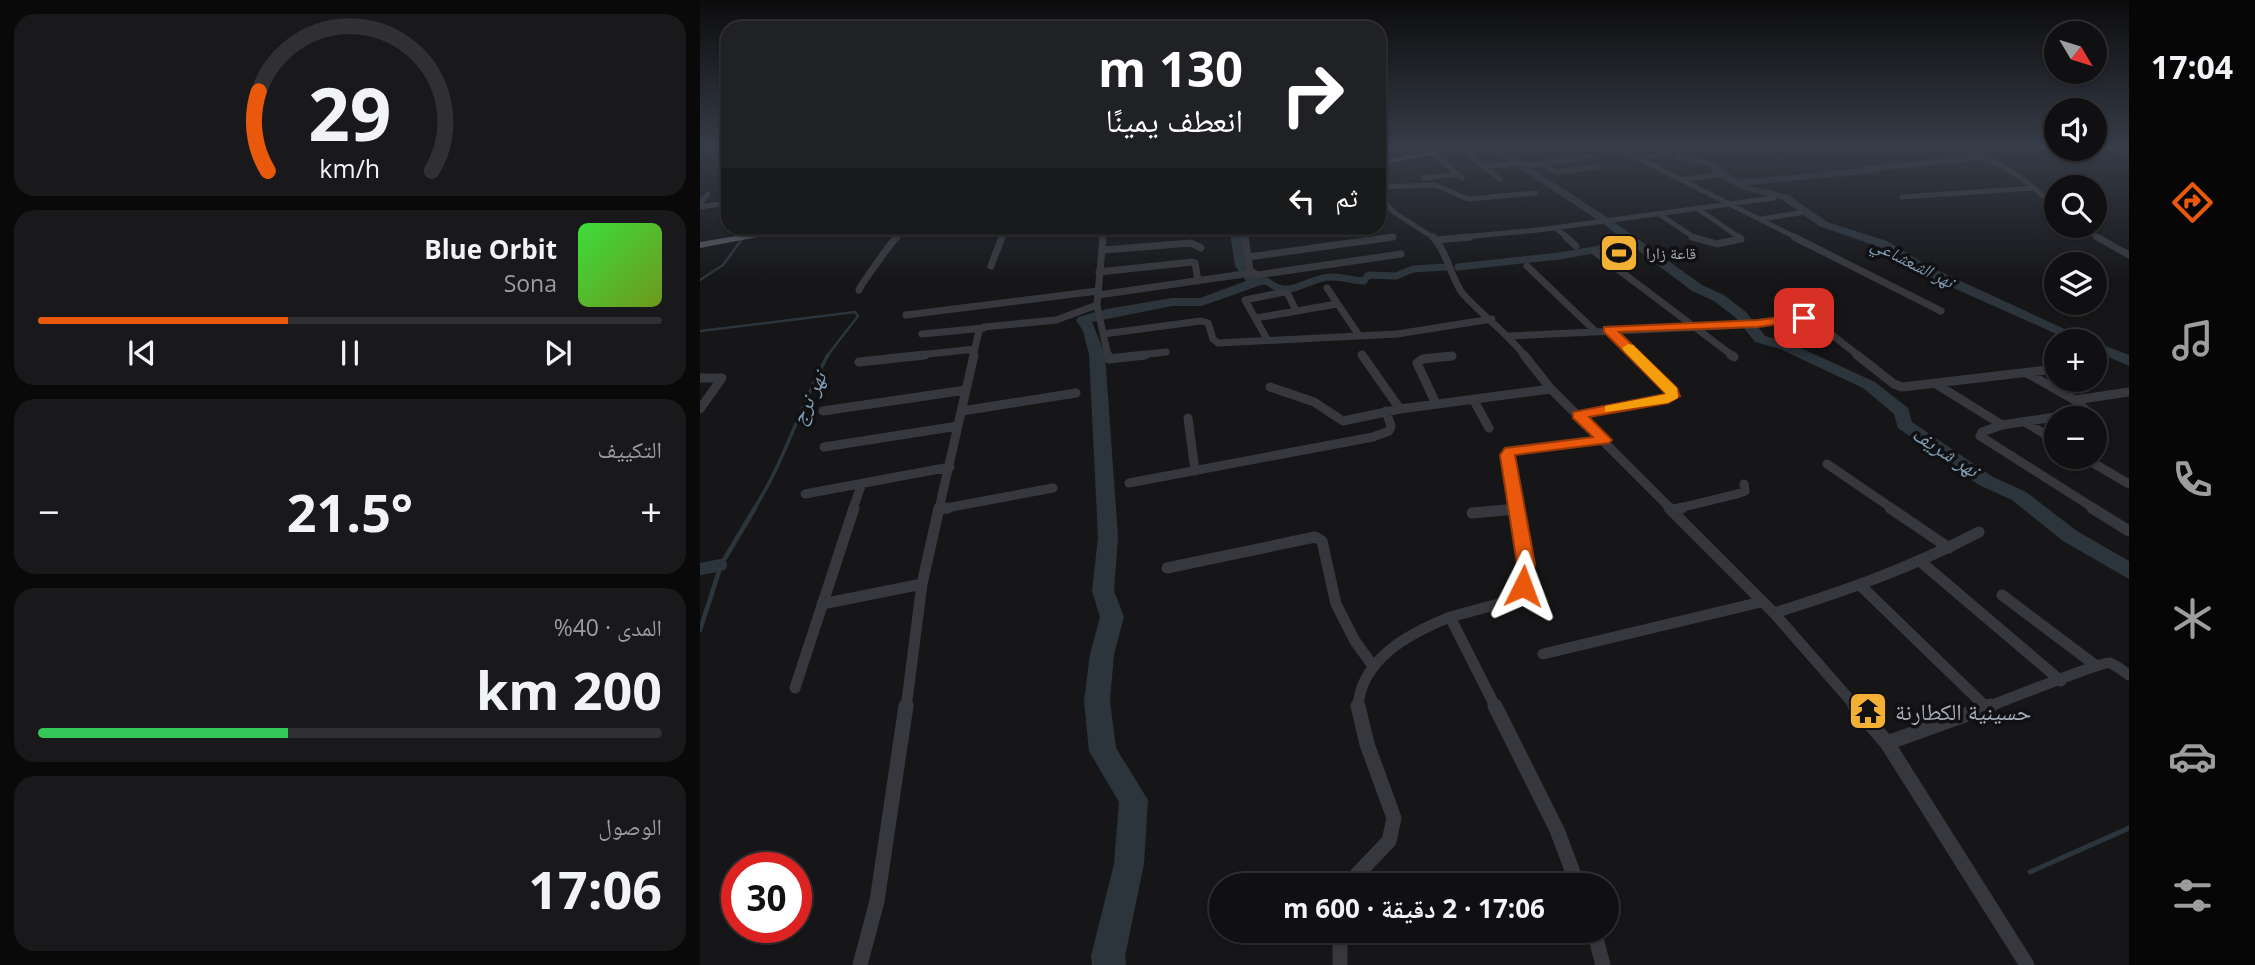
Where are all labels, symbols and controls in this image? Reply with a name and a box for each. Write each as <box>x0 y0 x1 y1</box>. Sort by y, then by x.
north arrow <box>2044 21 2107 84</box>
map controls <box>2044 21 2107 469</box>
text: 130 m <box>1098 35 1243 101</box>
text: 17:04 <box>2151 45 2233 88</box>
icon: right <box>1267 49 1358 140</box>
text: 29 <box>308 63 392 162</box>
text: انعطف يمينًا <box>1106 98 1243 141</box>
button: sound <box>2044 98 2107 161</box>
text: km/h <box>320 151 380 185</box>
button: search <box>2044 175 2107 238</box>
icon: directions <box>2168 178 2217 227</box>
text: ثم <box>1335 179 1358 215</box>
icon: left <box>1283 182 1321 220</box>
text: Blue Orbit <box>424 231 557 267</box>
water label: نهر الشعشاعي <box>1866 231 1961 298</box>
sports icon: قاعة زارا <box>1598 232 1640 274</box>
place label: قاعة زارا <box>1646 242 1696 264</box>
button: layers <box>2044 252 2107 315</box>
text: Sona <box>504 267 557 299</box>
pin <box>1774 288 1834 348</box>
icon: arrive <box>1785 299 1823 337</box>
icon: music <box>2168 316 2217 365</box>
button: + <box>2044 329 2107 392</box>
icon: previous <box>123 334 161 372</box>
icon: pause <box>331 334 369 372</box>
icon: next <box>539 334 577 372</box>
water label: نهر نرج <box>784 364 835 429</box>
button: − <box>2044 406 2107 469</box>
water label: نهر شريف <box>1907 419 1988 485</box>
text: التكييف <box>597 433 662 465</box>
icon: phone <box>2168 455 2217 504</box>
text: 21.5° <box>287 476 413 547</box>
text: − <box>38 485 60 537</box>
text: + <box>640 485 662 537</box>
position arrow <box>1486 549 1560 623</box>
icon: climate <box>2168 594 2217 643</box>
text: المدى · 40% <box>554 611 662 643</box>
text: 200 km <box>476 654 662 725</box>
temple icon: حسينية الكطارنة <box>1847 690 1889 732</box>
place label: حسينية الكطارنة <box>1895 695 2031 727</box>
icon: car <box>2168 732 2217 781</box>
text: الوصول <box>598 810 662 842</box>
speed limit sign: 30 <box>721 852 812 943</box>
text: 17:06 <box>528 853 662 924</box>
icon: filters <box>2168 871 2217 920</box>
text: 17:06 · 2 دقيقة · 600 m <box>1283 890 1545 926</box>

